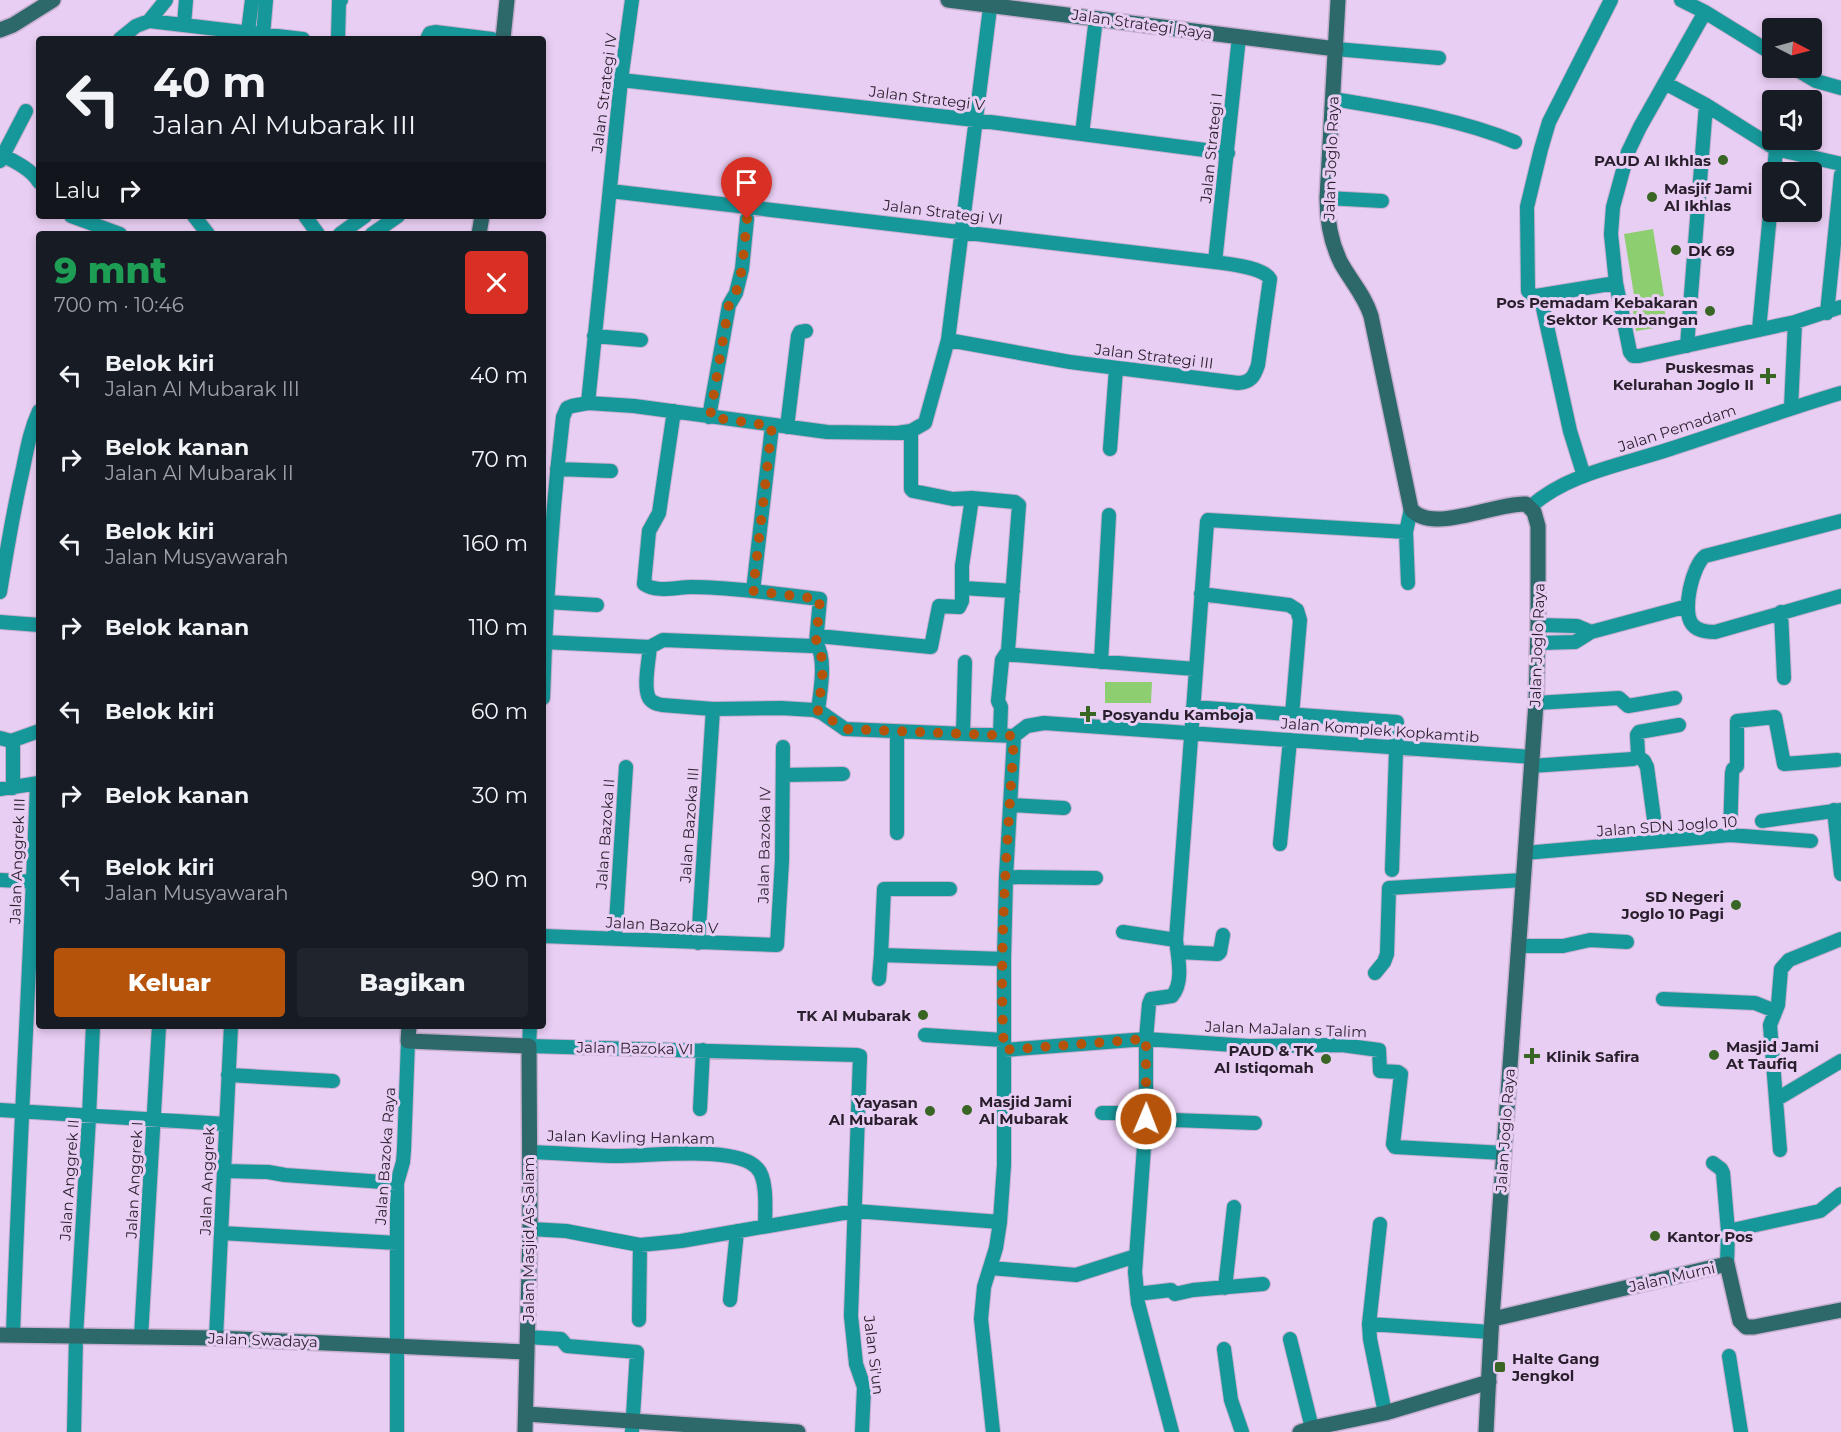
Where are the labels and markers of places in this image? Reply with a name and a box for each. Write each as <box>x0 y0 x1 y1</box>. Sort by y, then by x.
place label: PAUD Al Ikhlas <box>1594 151 1711 170</box>
marker: PAUD Al Ikhlas <box>1716 153 1730 167</box>
pin <box>721 157 772 219</box>
place label: Masjif Jami Al Ikhlas <box>1663 179 1752 215</box>
marker: Masjif Jami Al Ikhlas <box>1645 190 1659 204</box>
place label: DK 69 <box>1688 241 1735 260</box>
marker: DK 69 <box>1669 243 1683 257</box>
place label: Pos Pemadam Kebakaran Sektor Kembangan <box>1496 293 1698 329</box>
marker: Pos Pemadam Kebakaran Sektor Kembangan <box>1703 304 1717 318</box>
place label: Puskesmas Kelurahan Joglo II <box>1613 358 1754 394</box>
marker: Puskesmas Kelurahan Joglo II <box>1759 367 1777 385</box>
marker: Posyandu Kamboja <box>1079 705 1097 723</box>
place label: Posyandu Kamboja <box>1102 705 1254 724</box>
place label: SD Negeri Joglo 10 Pagi <box>1621 887 1724 923</box>
marker: SD Negeri Joglo 10 Pagi <box>1729 898 1743 912</box>
place label: TK Al Mubarak <box>797 1006 911 1025</box>
marker: TK Al Mubarak <box>916 1008 930 1022</box>
place label: Masjid Jami At Taufiq <box>1725 1037 1819 1073</box>
place label: PAUD & TK Al Istiqomah <box>1213 1041 1315 1077</box>
marker: Klinik Safira <box>1523 1047 1541 1065</box>
place label: Klinik Safira <box>1546 1047 1639 1066</box>
marker: Masjid Jami At Taufiq <box>1707 1048 1721 1062</box>
marker: PAUD & TK Al Istiqomah <box>1319 1052 1333 1066</box>
place label: Masjid Jami Al Mubarak <box>978 1092 1072 1128</box>
place label: Yayasan Al Mubarak <box>828 1093 918 1129</box>
marker: Masjid Jami Al Mubarak <box>960 1103 974 1117</box>
marker: Yayasan Al Mubarak <box>923 1104 937 1118</box>
place label: Kantor Pos <box>1667 1227 1753 1246</box>
marker: Kantor Pos <box>1648 1229 1662 1243</box>
place label: Halte Gang Jengkol <box>1511 1349 1600 1385</box>
marker: Halte Gang Jengkol <box>1493 1360 1507 1374</box>

